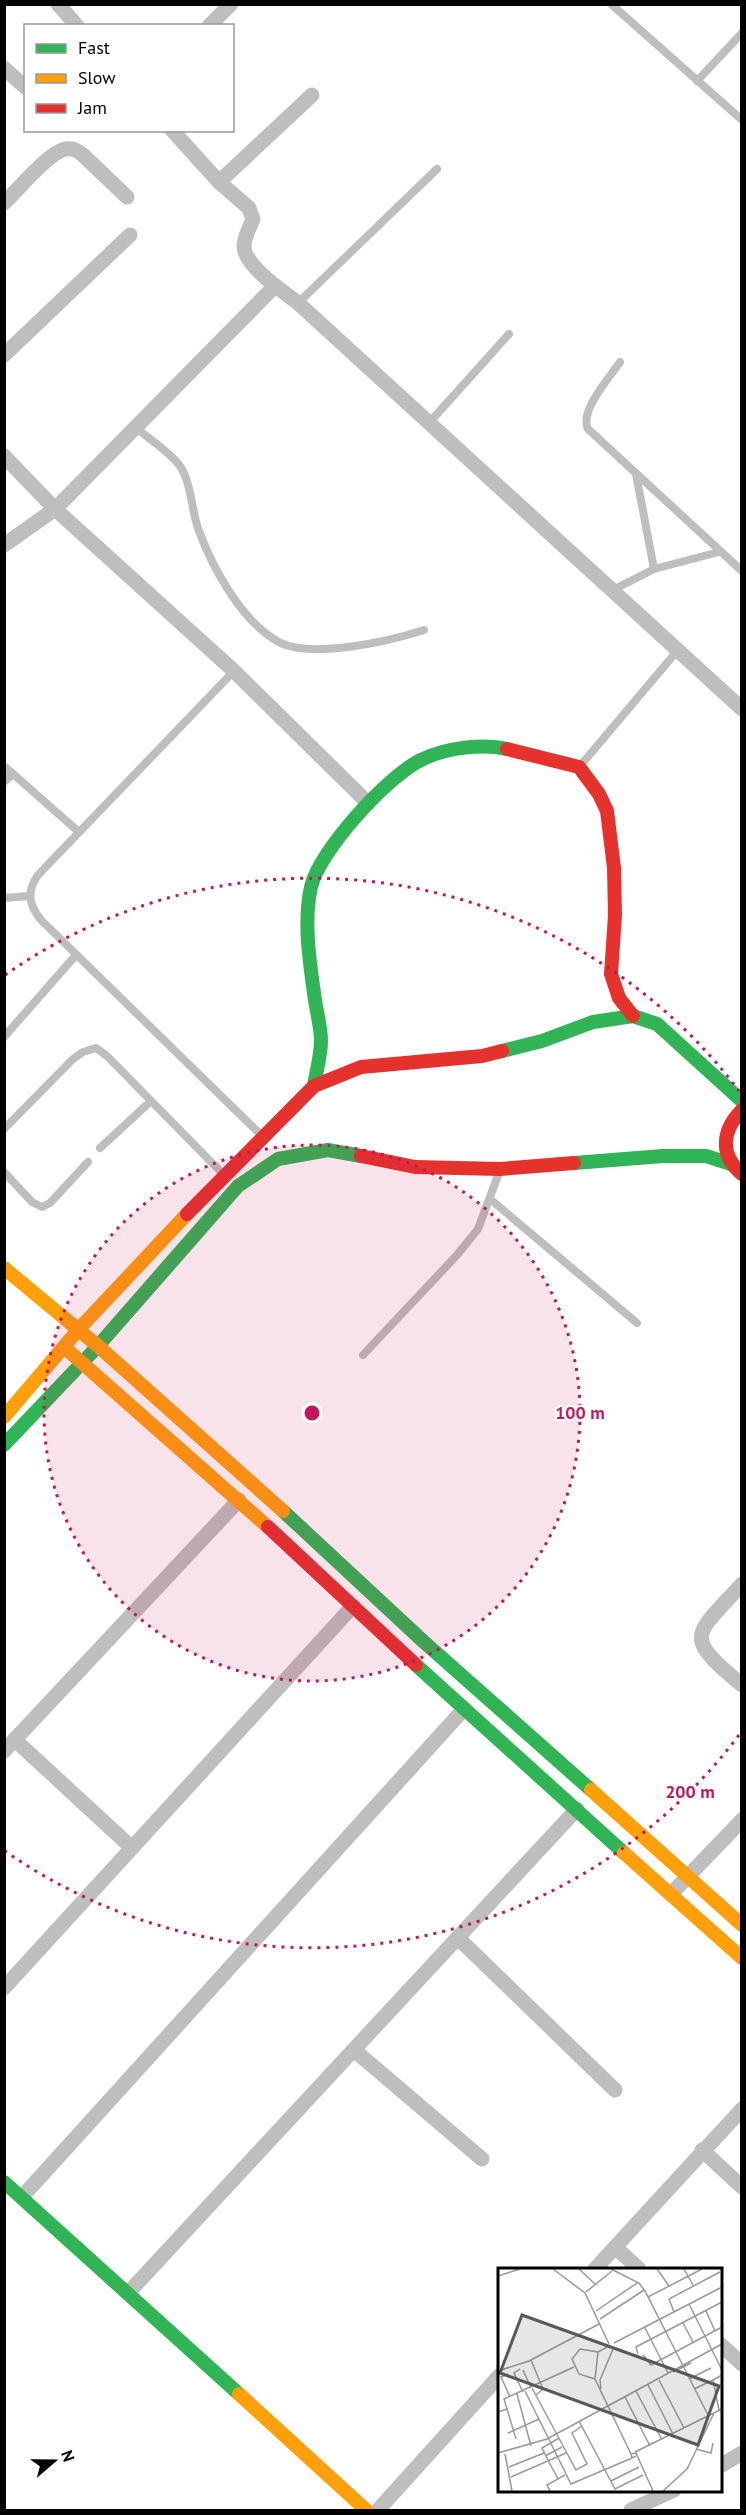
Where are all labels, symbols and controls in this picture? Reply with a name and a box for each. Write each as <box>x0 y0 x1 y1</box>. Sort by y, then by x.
legend <box>24 24 234 132</box>
text: Fast <box>78 36 110 59</box>
text: Slow <box>78 66 116 89</box>
text: Jam <box>77 96 107 119</box>
text: 100 m <box>555 1401 605 1424</box>
centre of rings <box>302 1403 322 1423</box>
text: 200 m <box>665 1780 715 1803</box>
inset map <box>498 2268 722 2491</box>
north arrow <box>24 2431 84 2491</box>
text: N <box>57 2448 79 2464</box>

